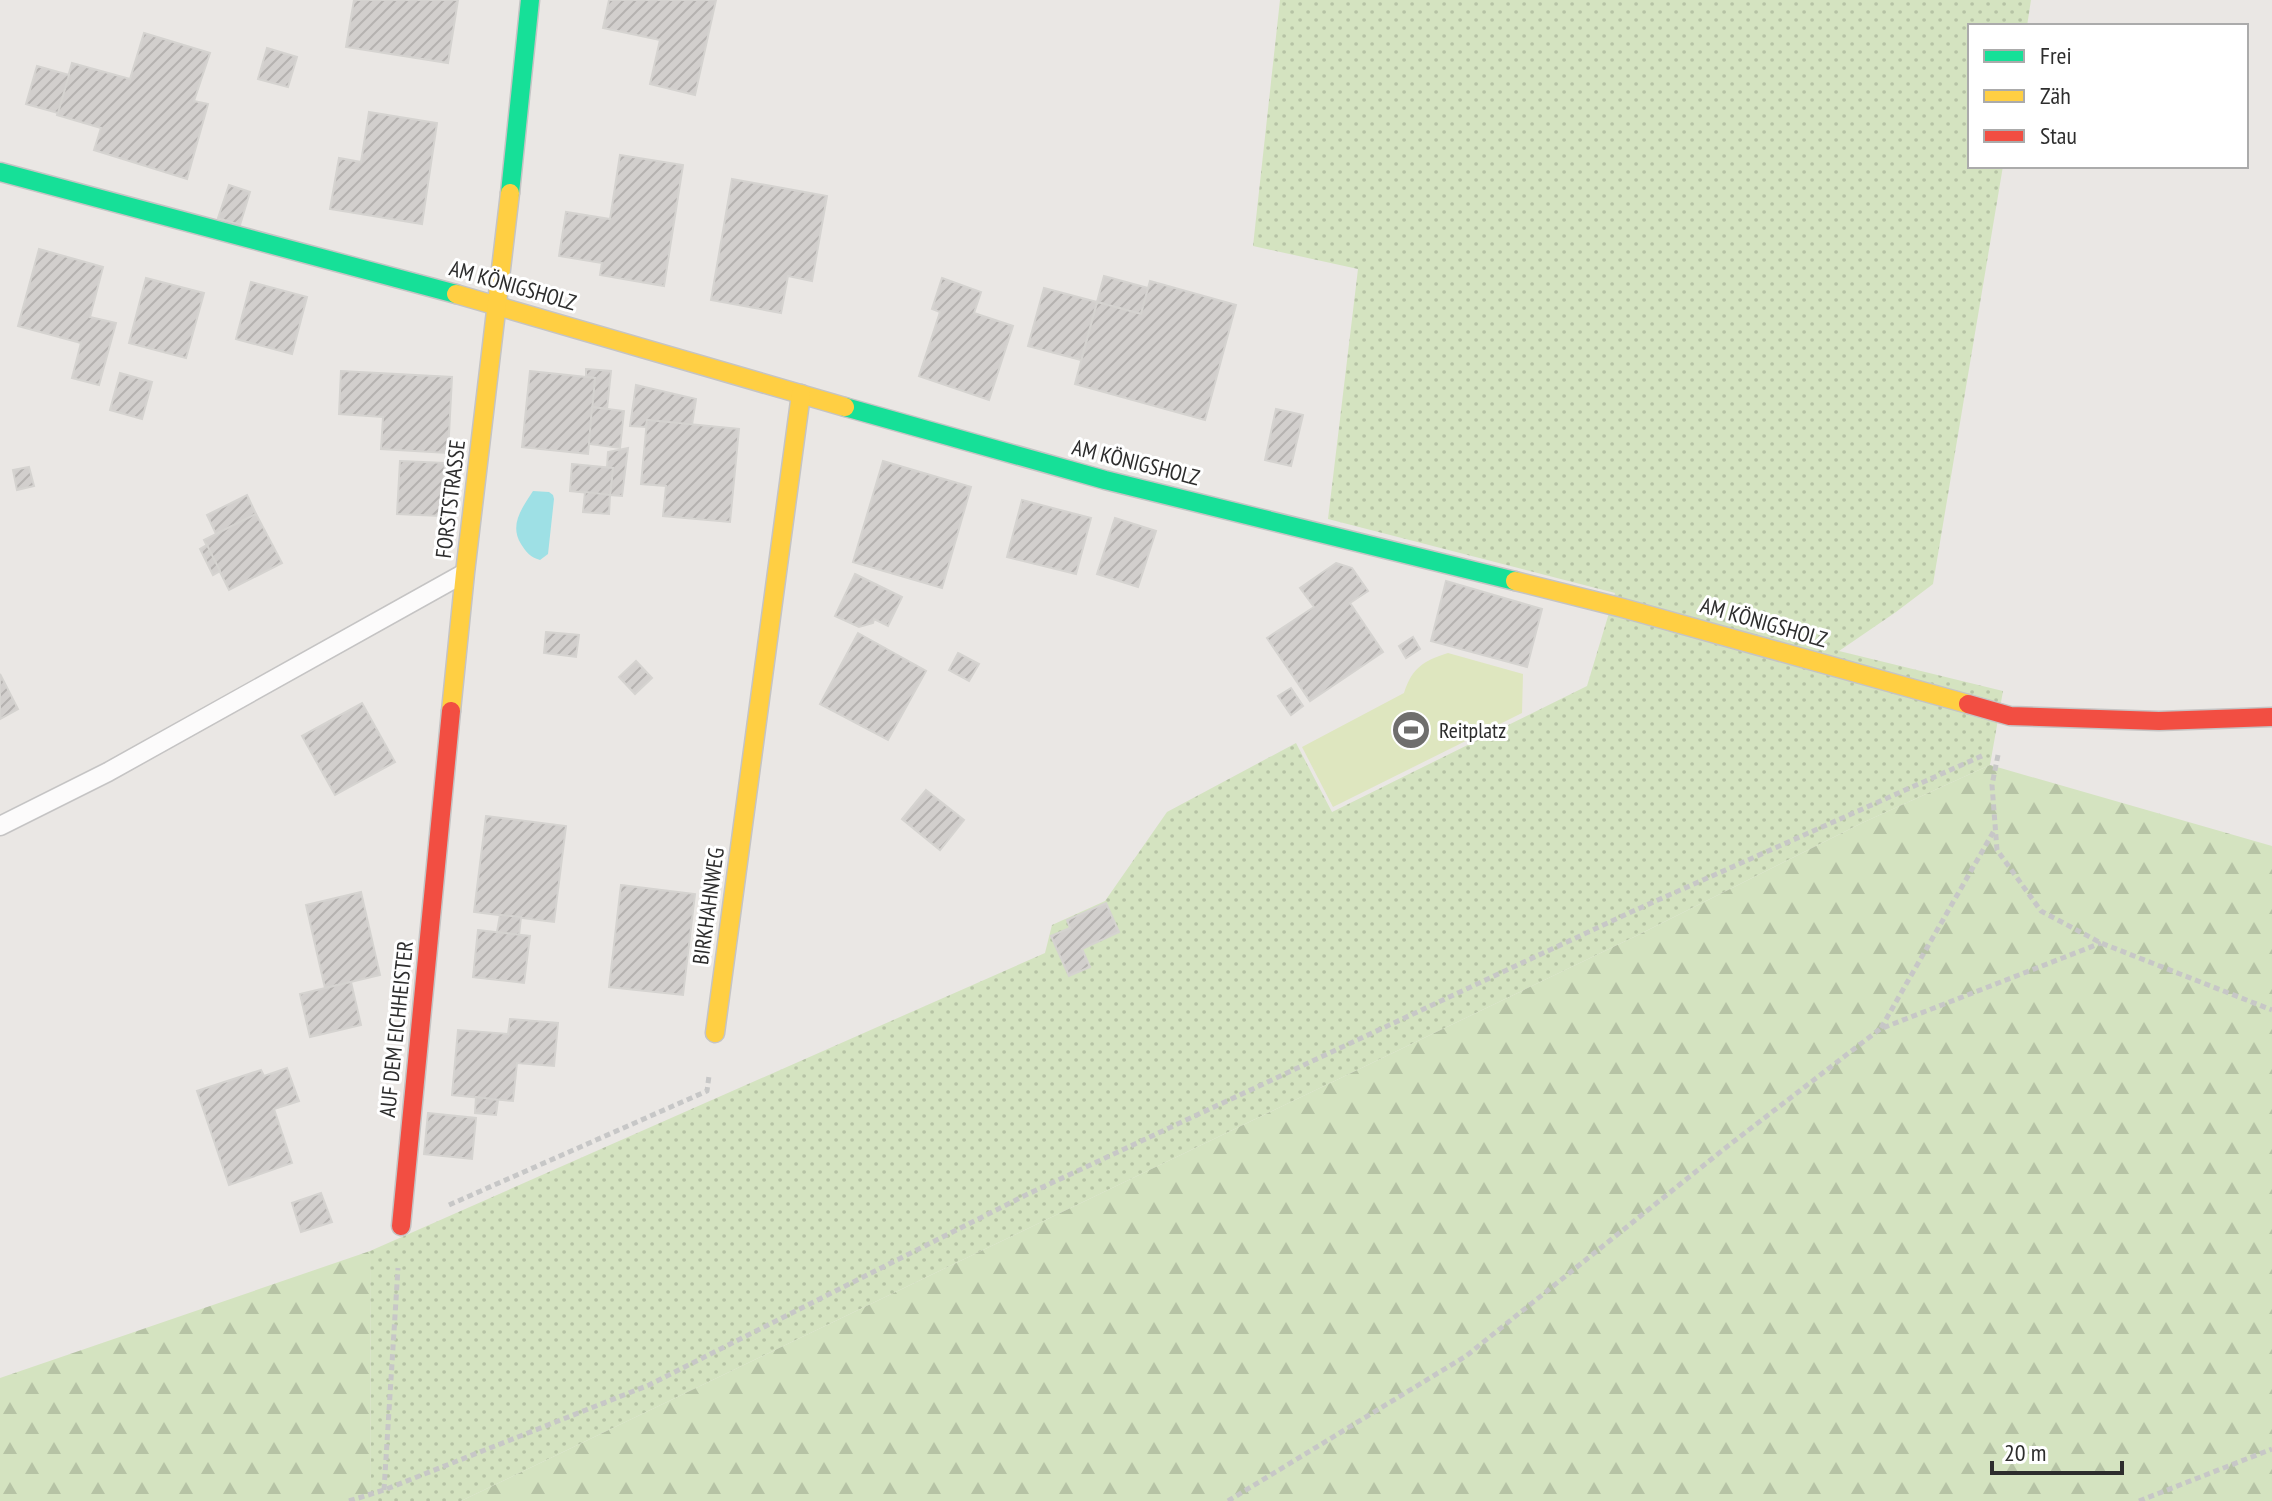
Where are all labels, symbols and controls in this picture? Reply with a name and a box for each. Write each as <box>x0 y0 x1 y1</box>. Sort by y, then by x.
legend <box>1968 24 2248 168</box>
text: Frei <box>2040 40 2072 71</box>
text: Zäh <box>2040 80 2071 111</box>
text: Stau <box>2040 120 2077 151</box>
street label: AM KÖNIGSHOLZ <box>446 254 580 317</box>
street label: AM KÖNIGSHOLZ <box>1069 433 1203 491</box>
street label: FORSTSTRASSE <box>429 438 471 560</box>
street label: AM KÖNIGSHOLZ <box>1697 591 1831 654</box>
sports icon: Reitplatz <box>1390 709 1432 751</box>
place label: Reitplatz <box>1439 716 1506 744</box>
street label: BIRKHAHNWEG <box>686 846 730 966</box>
street label: AUF DEM EICHHEISTER <box>373 939 419 1119</box>
scale bar <box>1992 1425 2122 1475</box>
text: 20 m <box>2004 1437 2046 1468</box>

